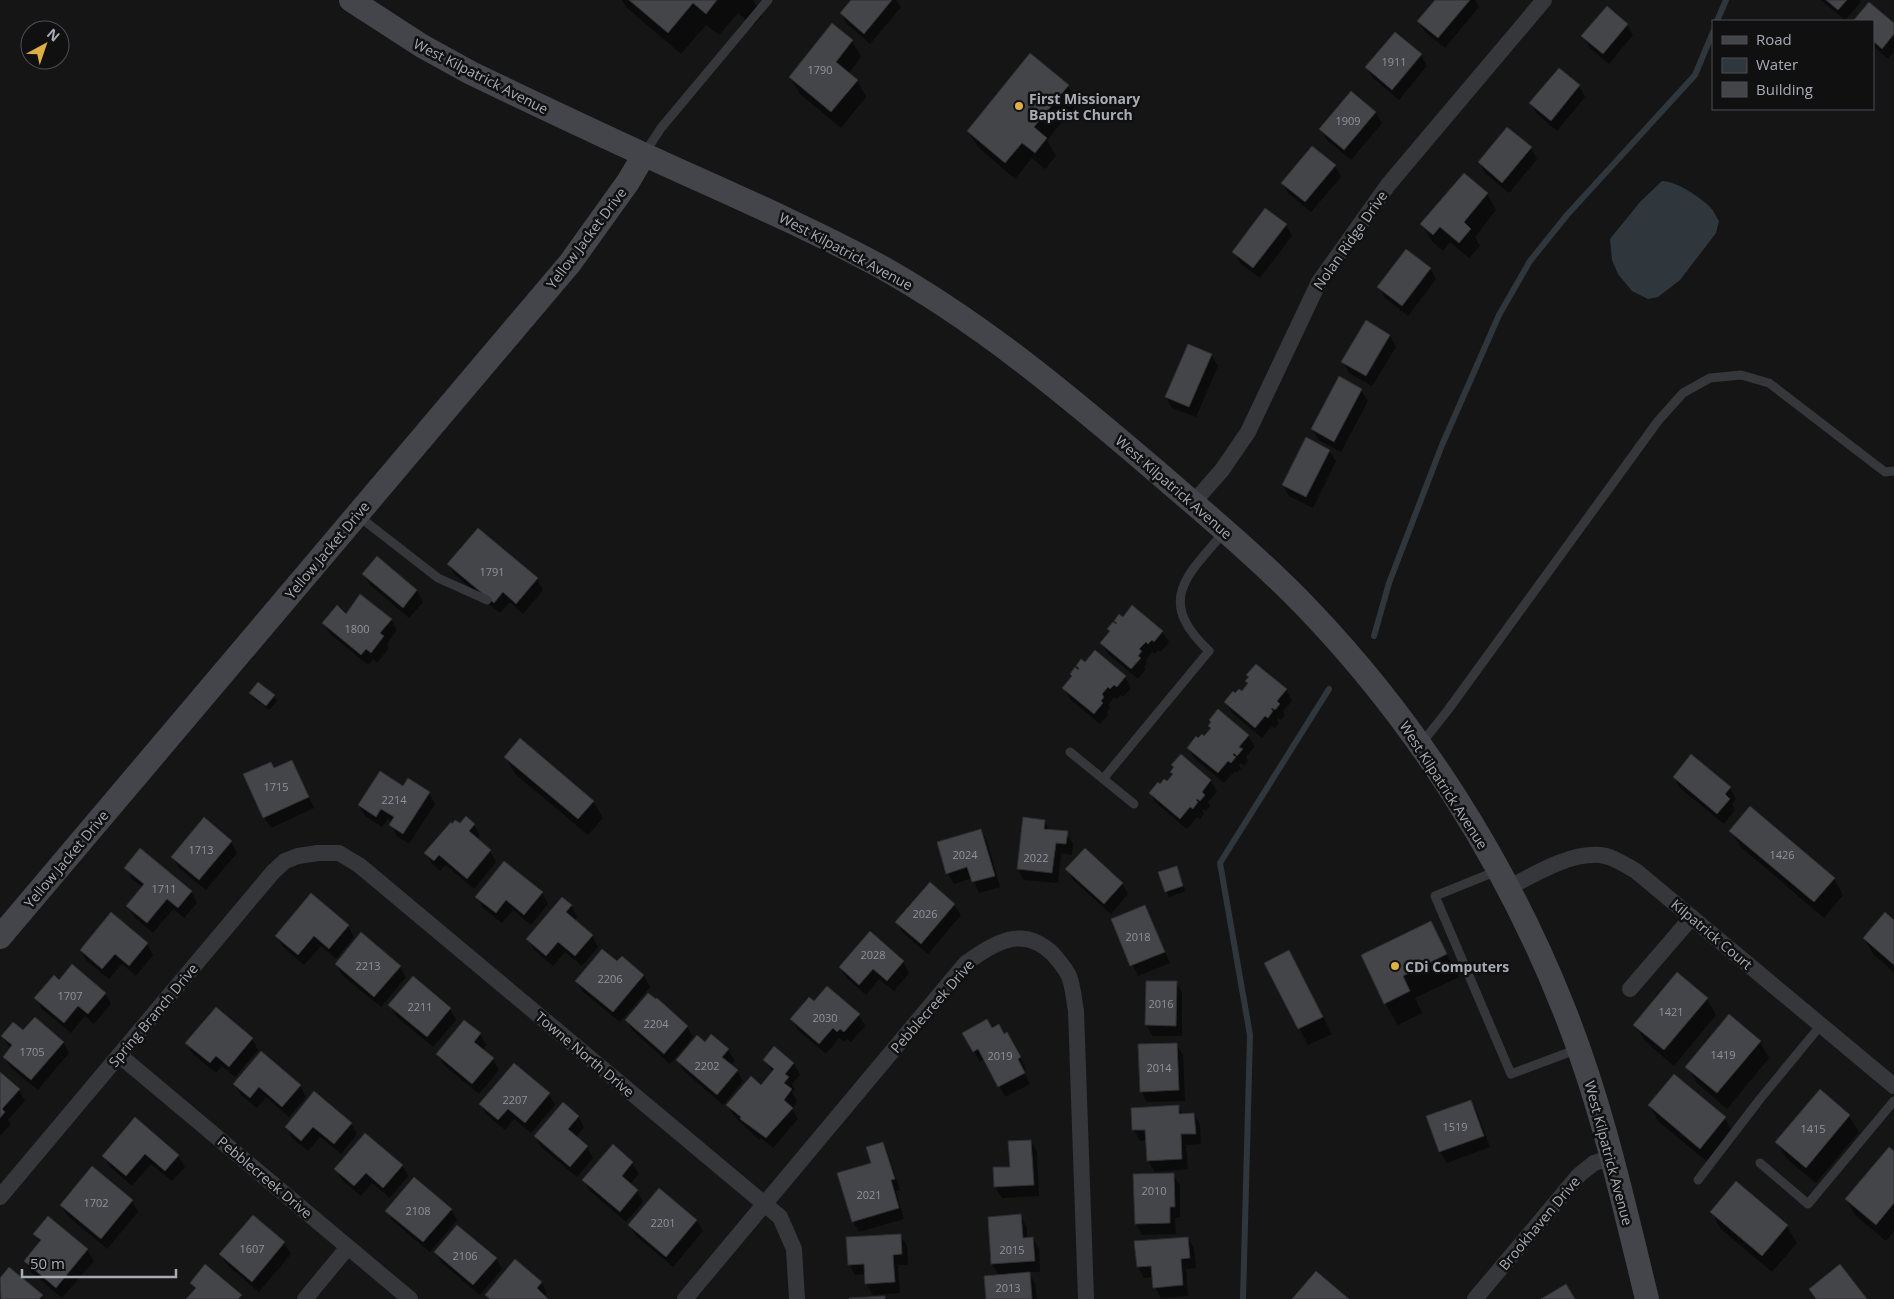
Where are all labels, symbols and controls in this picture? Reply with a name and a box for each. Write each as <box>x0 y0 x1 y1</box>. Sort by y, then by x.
north arrow <box>20 20 70 70</box>
legend <box>1712 20 1874 110</box>
text: N <box>43 24 64 46</box>
text: Road <box>1756 29 1792 49</box>
street label: West Kilpatrick Avenue <box>410 34 552 118</box>
house number: 1911 <box>1381 54 1407 69</box>
text: Water <box>1756 54 1798 74</box>
house number: 1790 <box>807 62 833 77</box>
text: Building <box>1756 79 1813 99</box>
place label: First Missionary Baptist Church <box>1029 89 1140 124</box>
marker: First Missionary Baptist Church <box>1013 100 1025 112</box>
house number: 1909 <box>1335 113 1361 128</box>
street label: Yellow Jacket Drive <box>542 183 630 292</box>
street label: Nolan Ridge Drive <box>1309 187 1391 293</box>
street label: West Kilpatrick Avenue <box>776 208 916 294</box>
street label: West Kilpatrick Avenue <box>1112 431 1236 543</box>
street label: Yellow Jacket Drive <box>281 497 374 603</box>
house number: 1791 <box>479 564 505 579</box>
house number: 1800 <box>344 621 370 636</box>
street label: West Kilpatrick Avenue <box>1396 717 1493 853</box>
house number: 1715 <box>263 779 289 794</box>
house number: 2214 <box>381 792 407 807</box>
street label: Yellow Jacket Drive <box>20 806 113 912</box>
house number: 1713 <box>188 842 214 857</box>
house number: 2024 <box>952 847 978 862</box>
house number: 1426 <box>1769 847 1795 862</box>
house number: 2022 <box>1023 850 1049 865</box>
house number: 1711 <box>151 881 177 896</box>
street label: Kilpatrick Court <box>1667 894 1757 974</box>
house number: 2026 <box>912 906 938 921</box>
house number: 2018 <box>1125 929 1151 944</box>
house number: 2028 <box>860 947 886 962</box>
street label: Pebblecreek Drive <box>886 955 978 1057</box>
place label: CDi Computers <box>1405 957 1509 976</box>
house number: 2213 <box>355 958 381 973</box>
street label: Spring Branch Drive <box>104 959 202 1071</box>
marker: CDi Computers <box>1389 960 1401 972</box>
house number: 2206 <box>597 971 623 986</box>
house number: 1707 <box>57 988 83 1003</box>
house number: 2016 <box>1148 996 1174 1011</box>
house number: 2211 <box>407 999 433 1014</box>
house number: 1421 <box>1658 1004 1684 1019</box>
street label: Towne North Drive <box>532 1007 638 1101</box>
house number: 2030 <box>812 1010 838 1025</box>
house number: 2204 <box>643 1016 669 1031</box>
house number: 1705 <box>19 1044 45 1059</box>
house number: 1419 <box>1710 1047 1736 1062</box>
house number: 2019 <box>987 1048 1013 1063</box>
house number: 2202 <box>694 1058 720 1073</box>
house number: 2014 <box>1146 1060 1172 1075</box>
street label: West Kilpatrick Avenue <box>1581 1079 1637 1227</box>
house number: 2207 <box>502 1092 528 1107</box>
house number: 1519 <box>1442 1119 1468 1134</box>
house number: 1415 <box>1800 1121 1826 1136</box>
street label: Pebblecreek Drive <box>214 1132 316 1222</box>
street label: Brookhaven Drive <box>1494 1172 1584 1274</box>
house number: 2010 <box>1141 1183 1167 1198</box>
house number: 2021 <box>856 1187 882 1202</box>
house number: 1702 <box>83 1195 109 1210</box>
house number: 2108 <box>405 1203 431 1218</box>
house number: 2201 <box>650 1215 676 1230</box>
house number: 1607 <box>239 1241 265 1256</box>
house number: 2015 <box>999 1242 1025 1257</box>
scale bar <box>22 1246 176 1278</box>
house number: 2106 <box>452 1248 478 1263</box>
text: 50 m <box>30 1253 65 1273</box>
house number: 2013 <box>995 1280 1021 1295</box>

